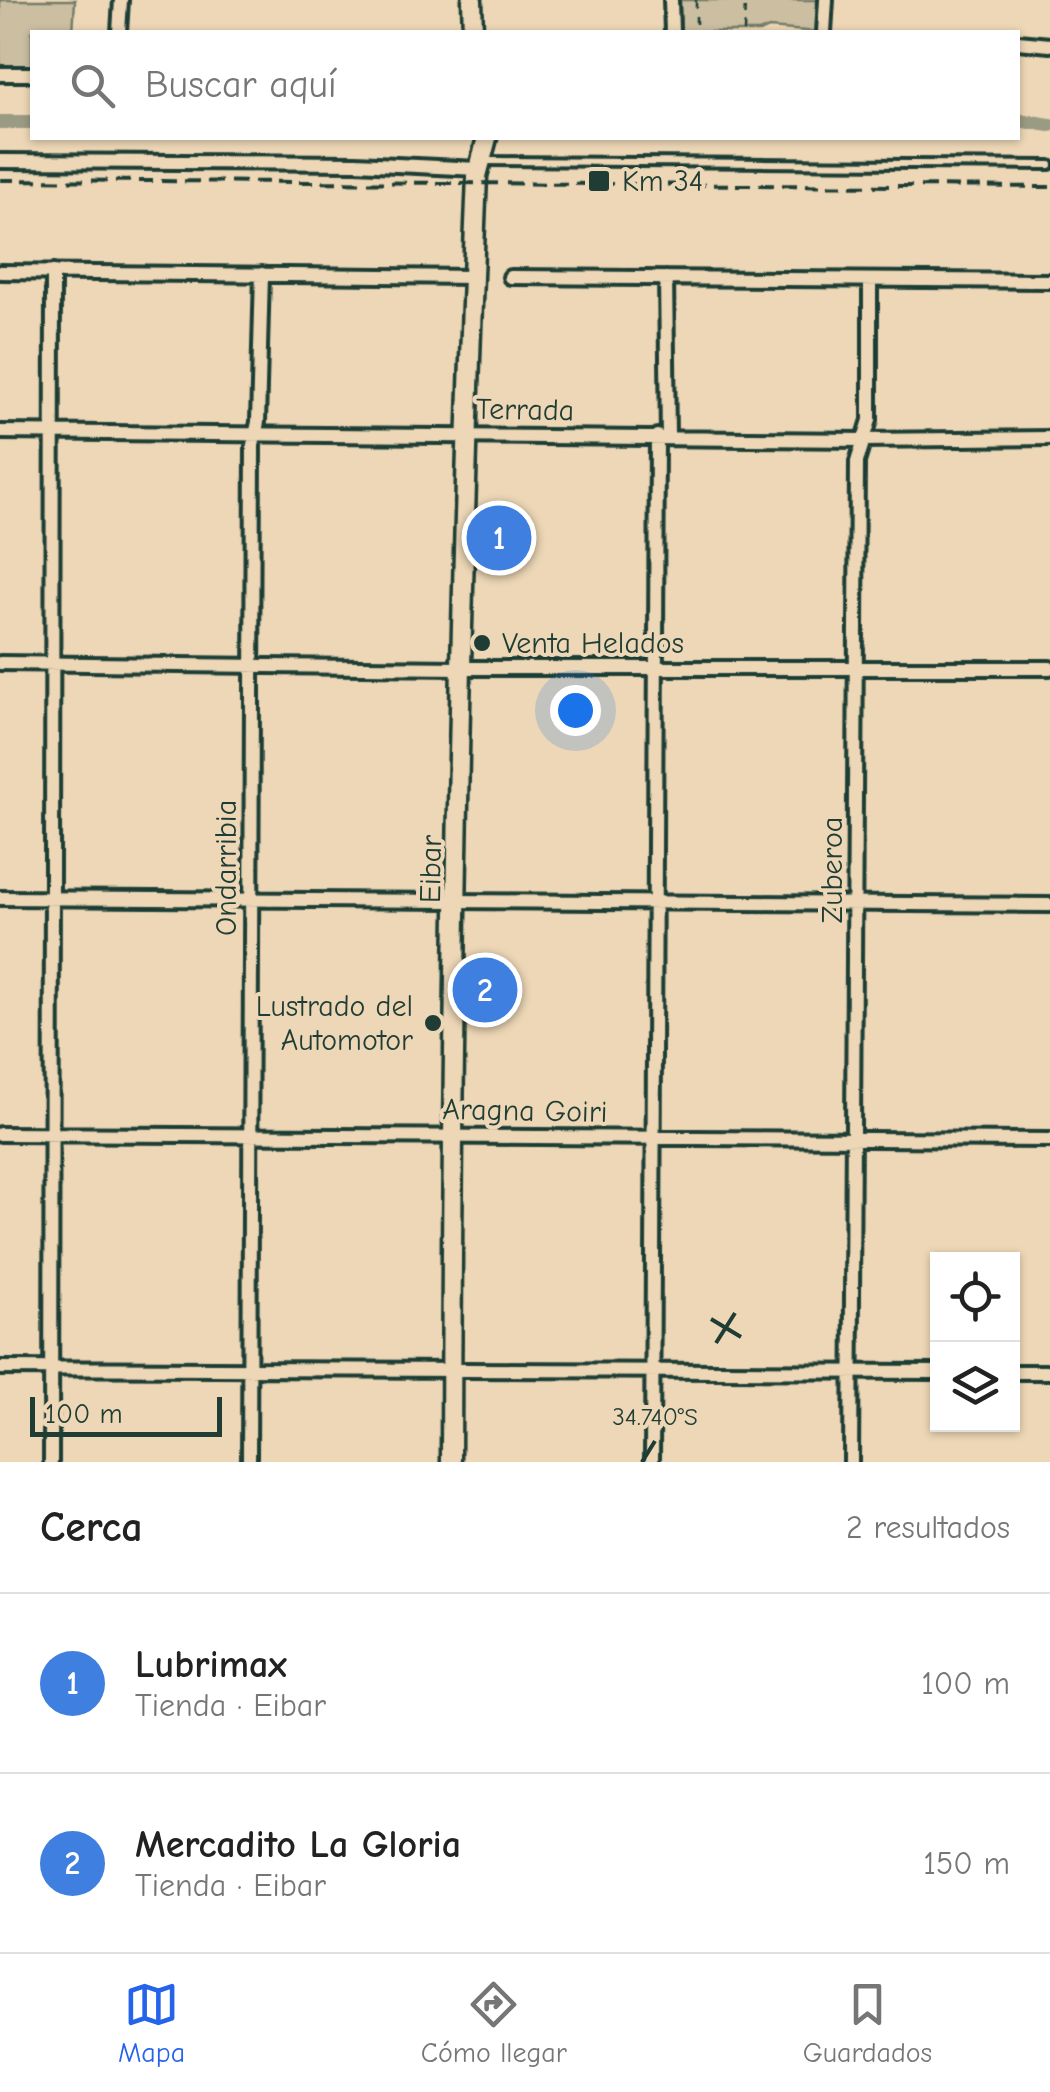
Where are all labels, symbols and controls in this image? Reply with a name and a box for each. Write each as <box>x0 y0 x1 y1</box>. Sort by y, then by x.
search box <box>30 30 1020 140</box>
icon: search <box>65 58 120 113</box>
text: Buscar aquí <box>145 63 337 107</box>
place label: Km 34 <box>622 164 703 199</box>
marker: Km 34 <box>586 168 612 194</box>
street label: Terrada <box>475 392 575 428</box>
pin: 1 <box>466 500 532 576</box>
place label: Venta Helados <box>502 626 684 661</box>
marker: Venta Helados <box>471 632 493 654</box>
your location <box>550 685 601 736</box>
street label: Ondarribia <box>209 800 244 936</box>
street label: Zuberoa <box>815 817 850 923</box>
street label: Eibar <box>413 834 449 903</box>
pin: 2 <box>452 952 518 1028</box>
place label: Lustrado del Automotor <box>256 989 413 1058</box>
marker: Lustrado del Automotor <box>422 1012 444 1034</box>
street label: Aragna Goiri <box>442 1092 608 1130</box>
map controls <box>930 1252 1020 1432</box>
button: locate <box>930 1252 1020 1342</box>
button: layers <box>930 1342 1020 1432</box>
scale bar <box>30 1392 222 1436</box>
text: 100 m <box>45 1398 123 1430</box>
text: 34.740°S <box>612 1402 698 1431</box>
text: Cerca <box>40 1503 143 1552</box>
text: 2 resultados <box>846 1509 1010 1546</box>
text: Lubrimax <box>135 1643 287 1687</box>
text: 1 <box>66 1665 79 1702</box>
text: 100 m <box>921 1665 1010 1702</box>
text: Tienda · Eibar <box>135 1687 326 1724</box>
text: Mercadito La Gloria <box>135 1823 461 1867</box>
text: 2 <box>65 1845 80 1882</box>
text: 150 m <box>923 1845 1010 1882</box>
text: Tienda · Eibar <box>135 1867 326 1904</box>
tab: Mapa <box>118 1977 185 2069</box>
tab: Cómo llegar <box>421 1977 567 2069</box>
tab: Guardados <box>803 1977 932 2069</box>

